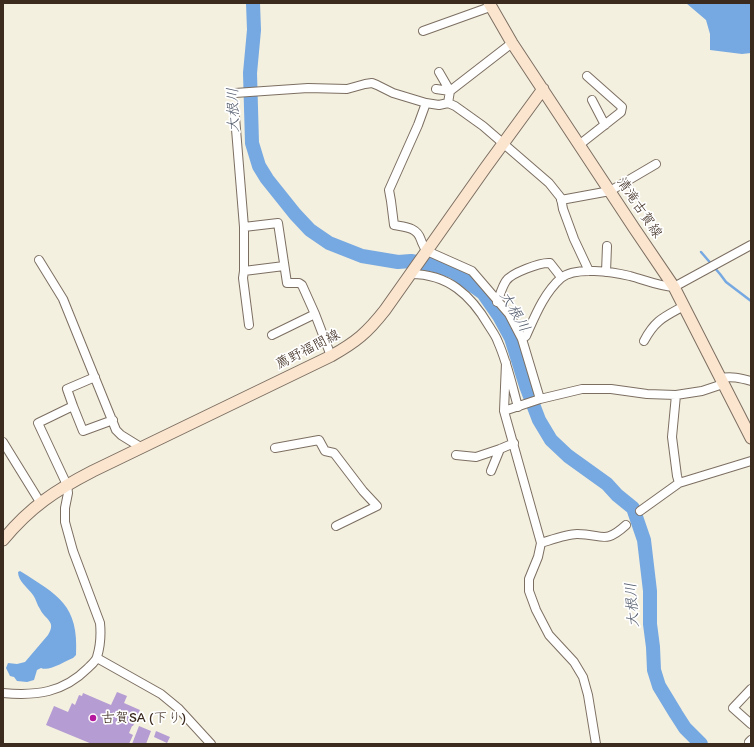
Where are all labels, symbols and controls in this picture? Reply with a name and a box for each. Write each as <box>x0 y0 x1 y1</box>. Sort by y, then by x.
water label: 大根川 <box>225 87 243 133</box>
street label: 清滝古賀線 <box>612 174 666 242</box>
water label: 大根川 <box>495 288 533 336</box>
street label: 薦野福間線 <box>273 327 343 373</box>
water label: 大根川 <box>622 582 644 628</box>
place label: 古賀SA (下り) <box>101 710 186 726</box>
marker: 古賀SA (下り) <box>88 713 98 723</box>

